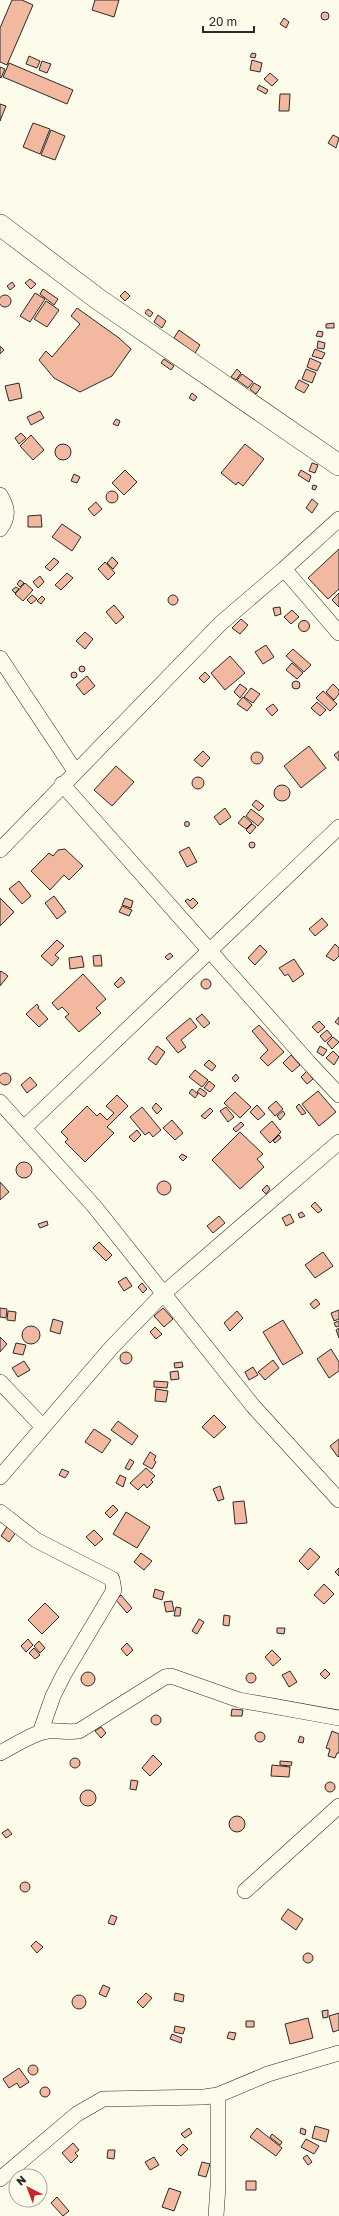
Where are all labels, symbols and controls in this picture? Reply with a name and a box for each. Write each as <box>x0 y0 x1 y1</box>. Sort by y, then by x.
scale bar <box>203 8 254 34</box>
text: 20 m <box>209 14 237 29</box>
north arrow <box>8 2168 48 2208</box>
text: N <box>14 2173 28 2188</box>

